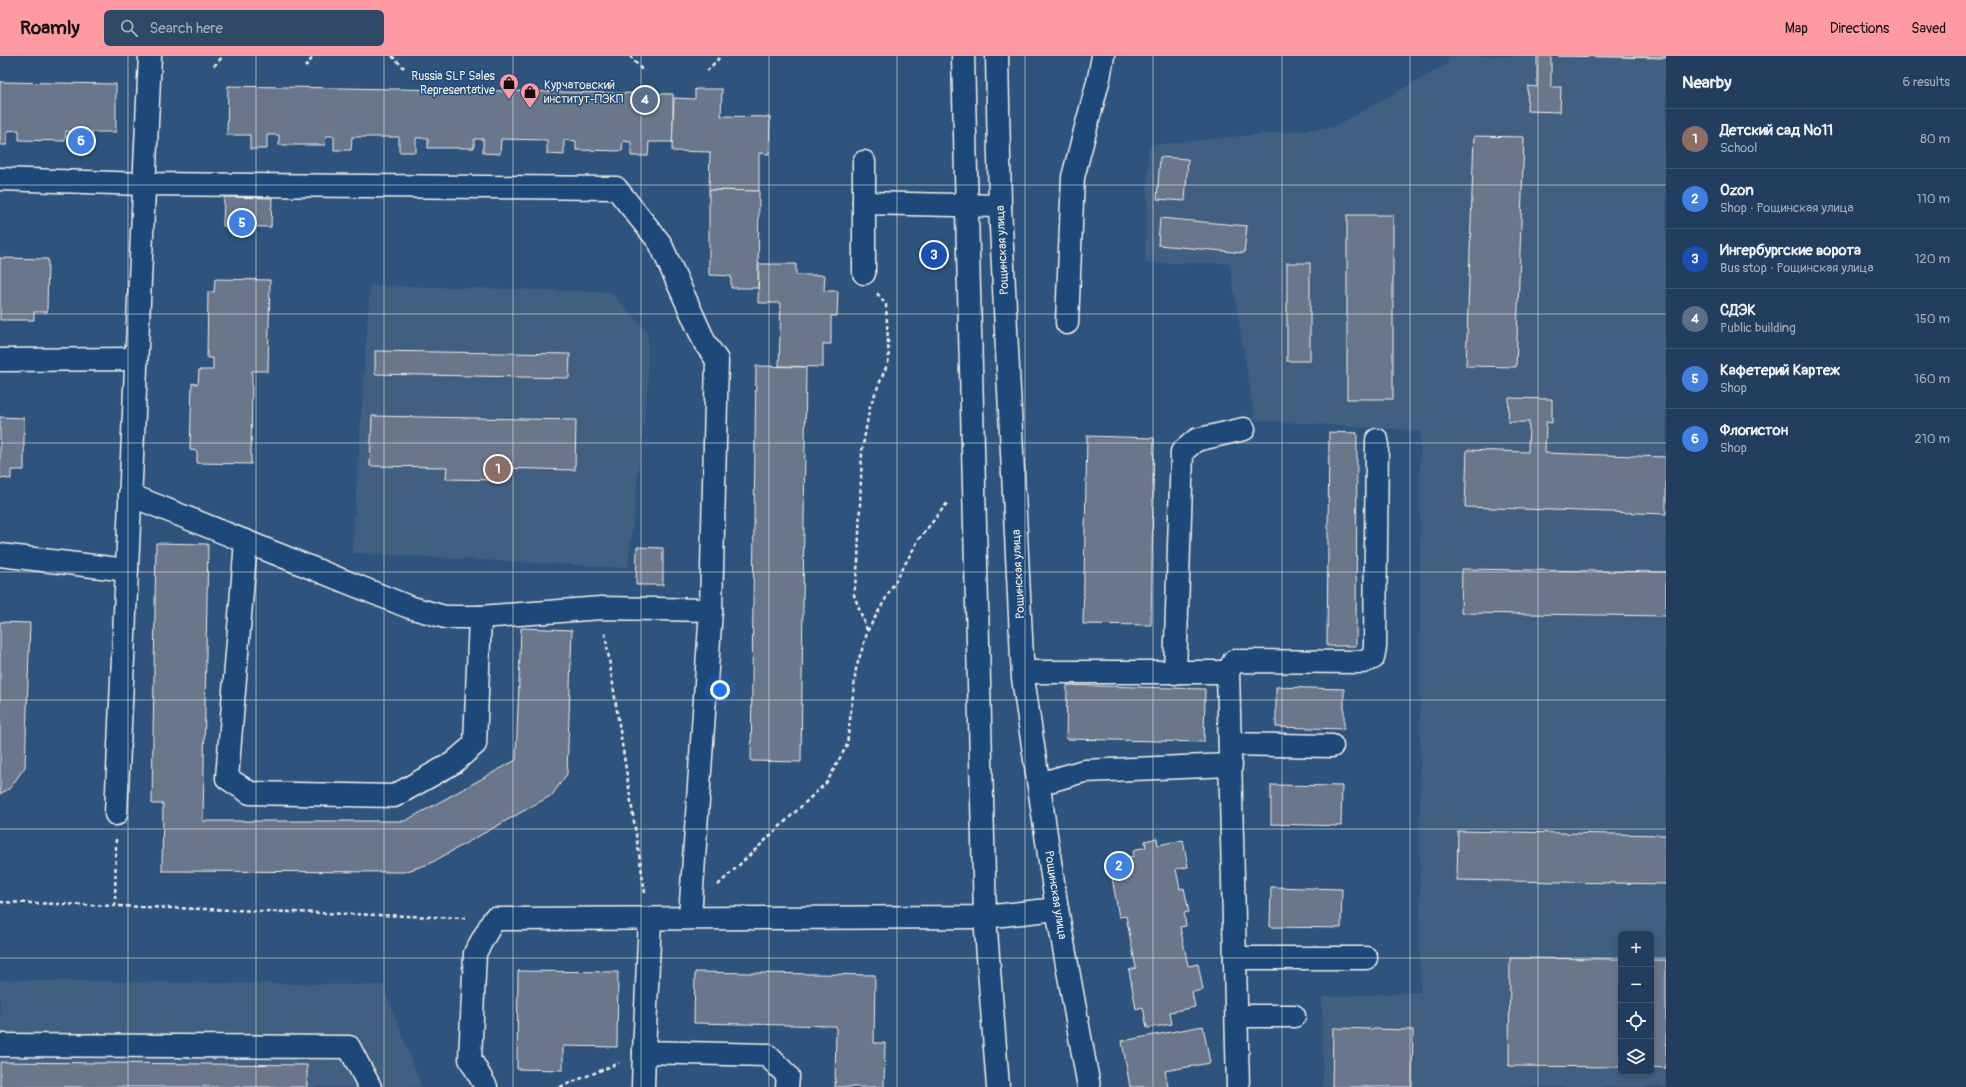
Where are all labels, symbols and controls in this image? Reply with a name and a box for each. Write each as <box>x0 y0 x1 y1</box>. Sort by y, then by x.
search box <box>104 10 384 46</box>
text: Roamly <box>20 16 80 40</box>
icon: search <box>118 17 140 39</box>
text: Search here <box>150 19 223 38</box>
text: Map <box>1785 20 1808 37</box>
text: Directions <box>1830 20 1889 37</box>
text: Saved <box>1911 20 1946 37</box>
place label: Russia SLP Sales Representative <box>411 69 496 98</box>
shop icon: Russia SLP Sales Representative <box>498 72 520 100</box>
text: Nearby <box>1682 72 1731 93</box>
text: 6 results <box>1903 74 1950 90</box>
place label: Курчатовский институт-ПЭКП <box>544 78 623 107</box>
shop icon: Курчатовский институт-ПЭКП <box>519 81 541 109</box>
pin: 4 <box>632 85 658 115</box>
text: Детский сад №11 <box>1720 121 1833 140</box>
pin: 6 <box>68 126 94 156</box>
text: 1 <box>1692 131 1698 147</box>
text: 80 m <box>1920 131 1950 147</box>
text: School <box>1720 140 1757 156</box>
text: Ozon <box>1720 181 1754 200</box>
text: 2 <box>1691 191 1699 207</box>
text: 110 m <box>1917 191 1950 207</box>
text: Shop · Рощинская улица <box>1720 200 1854 216</box>
street label: Рощинская улица <box>993 205 1012 295</box>
pin: 5 <box>229 208 255 238</box>
pin: 3 <box>921 240 947 270</box>
text: Ингербургские ворота <box>1720 241 1861 260</box>
text: 3 <box>1691 251 1699 267</box>
text: 120 m <box>1914 251 1950 267</box>
text: Bus stop · Рощинская улица <box>1720 260 1874 276</box>
text: СДЭК <box>1720 301 1756 320</box>
text: 4 <box>1691 311 1699 327</box>
text: 150 m <box>1915 311 1950 327</box>
text: Public building <box>1720 320 1796 336</box>
text: Кафетерий Картеж <box>1720 361 1840 380</box>
text: 5 <box>1691 371 1699 387</box>
text: 160 m <box>1914 371 1950 387</box>
text: Shop <box>1720 380 1747 396</box>
text: Флогистон <box>1720 421 1788 440</box>
text: 6 <box>1691 431 1699 447</box>
text: 210 m <box>1914 431 1950 447</box>
text: Shop <box>1720 440 1747 456</box>
pin: 1 <box>485 454 511 484</box>
street label: Рощинская улица <box>1009 529 1028 619</box>
your location <box>710 680 730 700</box>
street label: Рощинская улица <box>1041 850 1070 941</box>
pin: 2 <box>1106 851 1132 881</box>
map controls <box>1618 931 1654 1075</box>
button: + <box>1618 931 1654 967</box>
button: − <box>1618 967 1654 1003</box>
button: locate <box>1618 1003 1654 1039</box>
button: layers <box>1618 1039 1654 1075</box>

